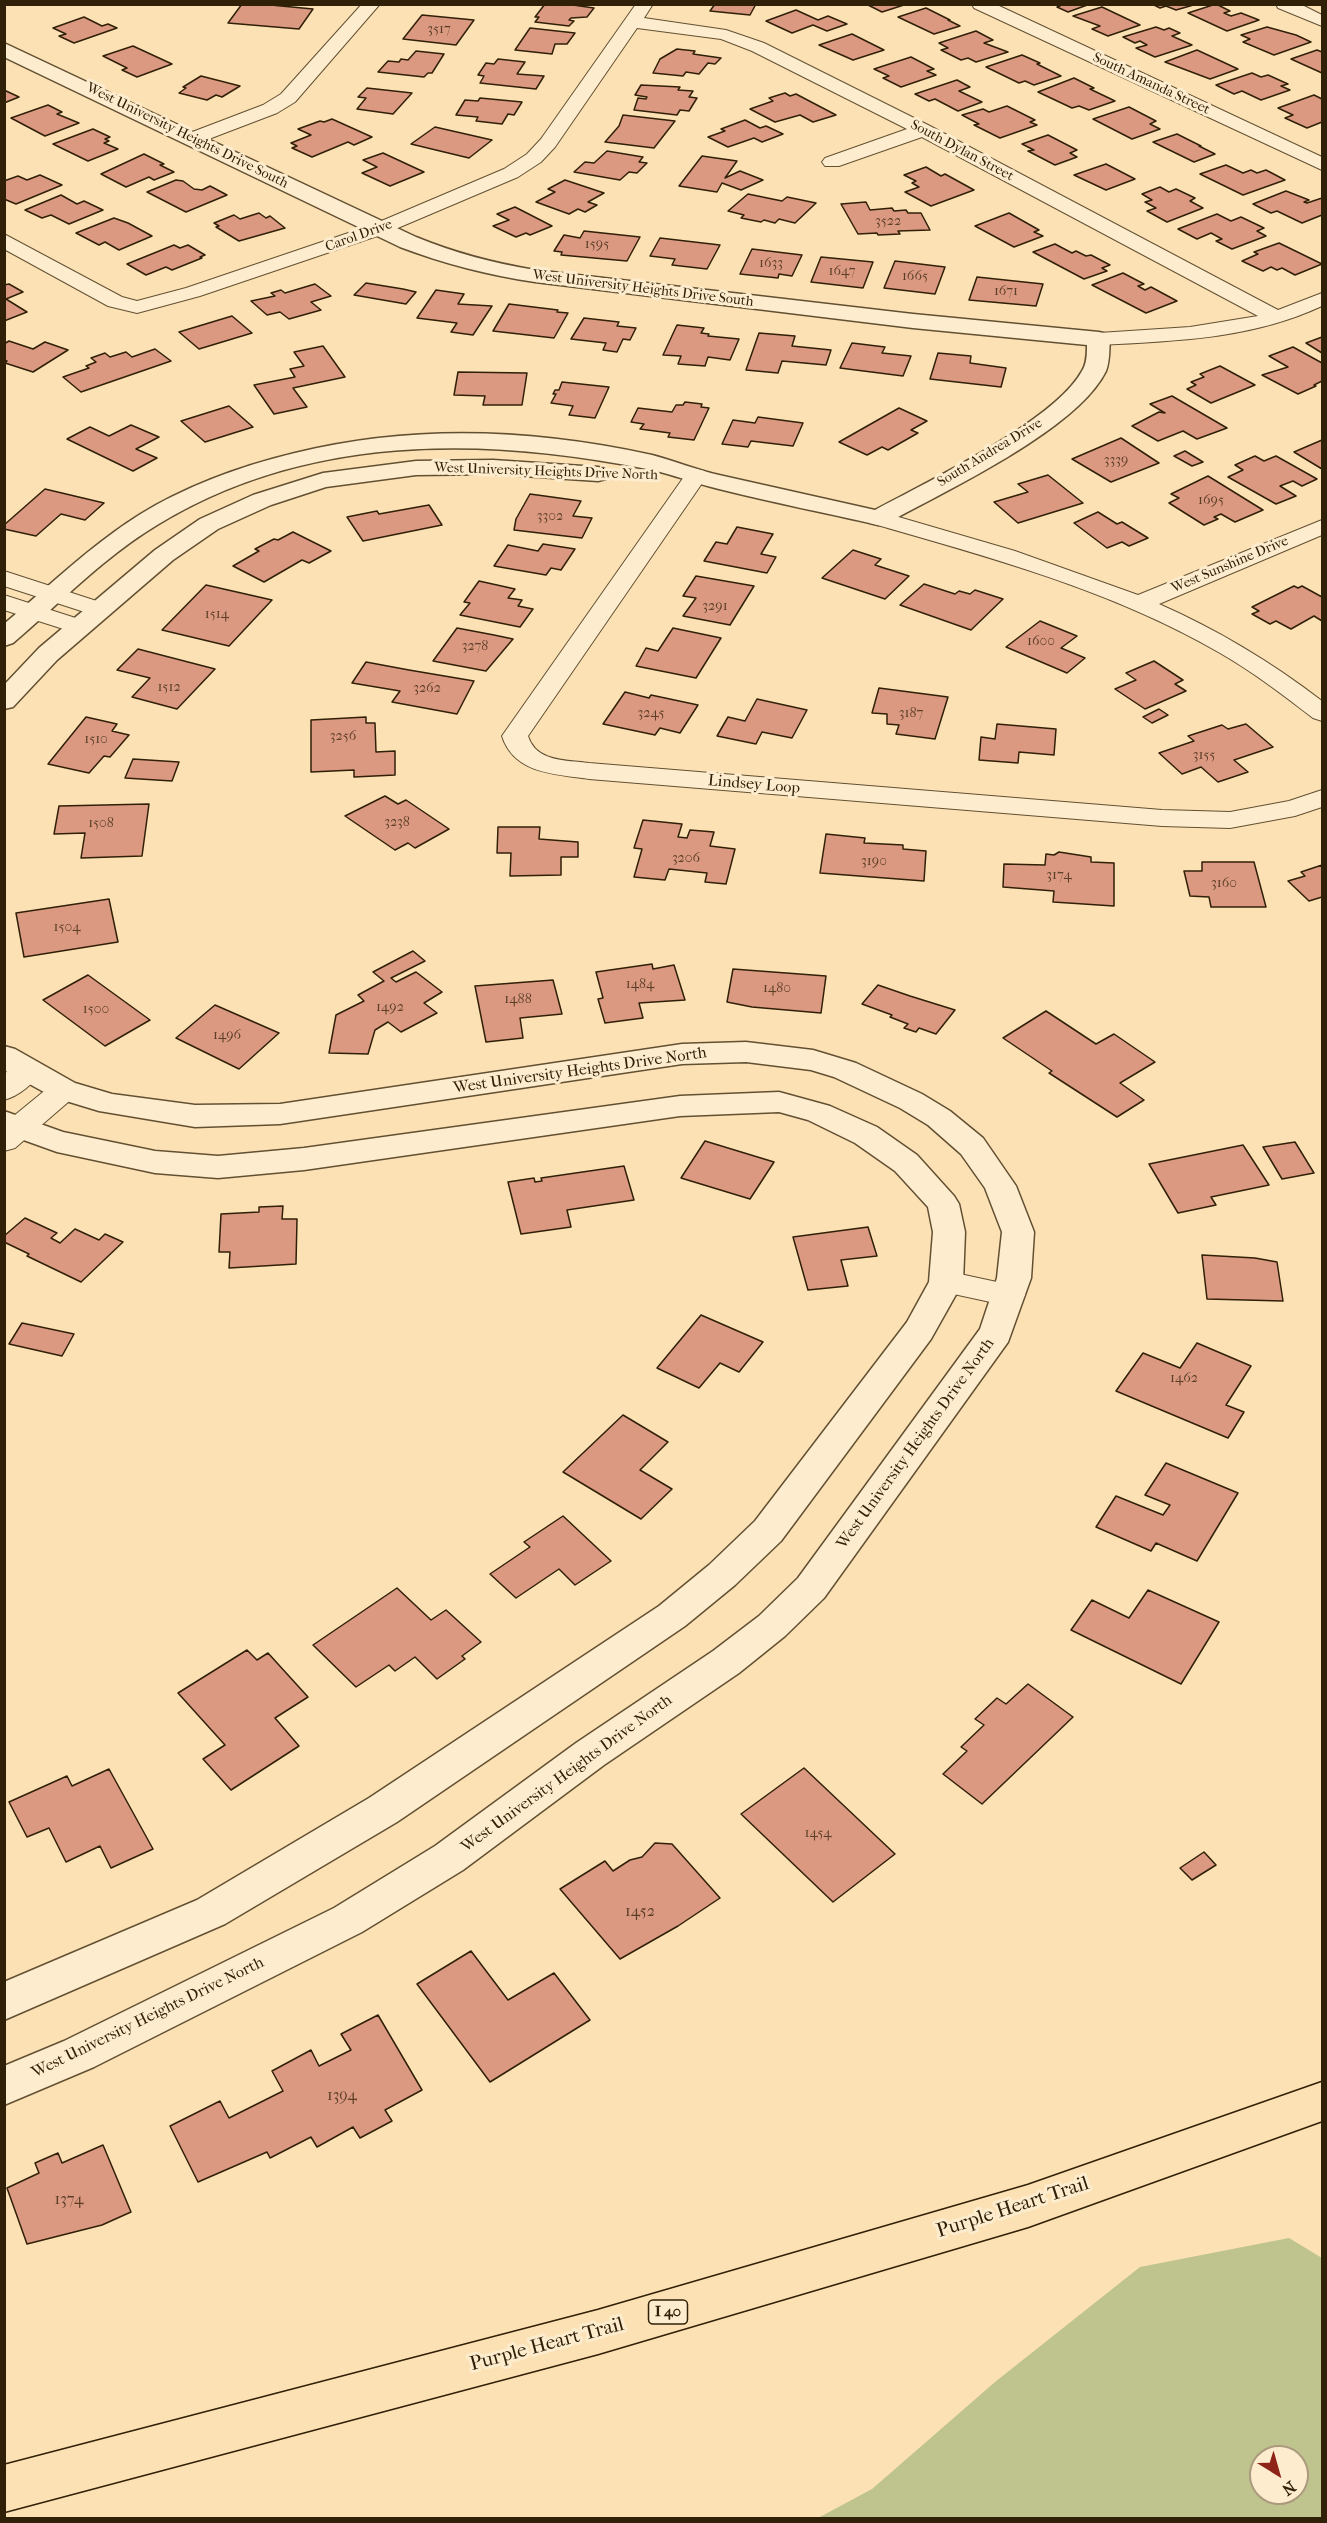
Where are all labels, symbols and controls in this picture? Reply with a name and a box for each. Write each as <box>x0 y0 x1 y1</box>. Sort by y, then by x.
house number: 3517 <box>427 22 451 38</box>
street label: South Amanda Street <box>1090 49 1212 119</box>
street label: West University Heights Drive South <box>83 80 291 192</box>
street label: South Dylan Street <box>908 117 1016 185</box>
house number: 3522 <box>875 214 901 230</box>
street label: Carol Drive <box>323 216 395 256</box>
house number: 1595 <box>585 237 609 253</box>
house number: 1633 <box>759 256 783 272</box>
house number: 1647 <box>828 264 856 280</box>
street label: West University Heights Drive South <box>532 267 754 311</box>
house number: 1665 <box>902 269 928 285</box>
house number: 1671 <box>994 284 1018 300</box>
street label: South Andrea Drive <box>935 415 1045 491</box>
house number: 3339 <box>1104 453 1128 469</box>
street label: West University Heights Drive North <box>434 460 658 484</box>
house number: 1695 <box>1198 493 1224 509</box>
house number: 3302 <box>537 509 563 525</box>
street label: West Sunshine Drive <box>1169 533 1291 597</box>
house number: 3291 <box>702 599 728 615</box>
house number: 1514 <box>205 607 229 623</box>
house number: 1600 <box>1027 634 1055 650</box>
house number: 3278 <box>462 639 488 655</box>
house number: 1512 <box>157 680 181 696</box>
house number: 3262 <box>413 681 441 697</box>
house number: 3245 <box>638 706 664 722</box>
house number: 3187 <box>899 706 923 722</box>
house number: 3256 <box>330 729 356 745</box>
house number: 1510 <box>84 732 108 748</box>
house number: 3155 <box>1193 748 1215 764</box>
street label: Lindsey Loop <box>707 771 801 799</box>
house number: 3238 <box>384 815 410 831</box>
house number: 1508 <box>88 816 114 832</box>
house number: 3206 <box>672 851 700 867</box>
house number: 3190 <box>861 854 887 870</box>
house number: 3174 <box>1046 868 1072 884</box>
house number: 3160 <box>1211 876 1237 892</box>
house number: 1504 <box>54 920 80 936</box>
house number: 1484 <box>626 977 654 993</box>
house number: 1480 <box>763 981 791 997</box>
house number: 1488 <box>504 992 532 1008</box>
house number: 1492 <box>376 1000 404 1016</box>
house number: 1500 <box>83 1002 109 1018</box>
house number: 1496 <box>213 1028 241 1044</box>
street label: West University Heights Drive North <box>452 1044 708 1098</box>
street label: West University Heights Drive North <box>833 1335 999 1553</box>
house number: 1462 <box>1170 1371 1198 1387</box>
street label: West University Heights Drive North <box>458 1691 676 1857</box>
house number: 1454 <box>804 1826 832 1842</box>
house number: 1452 <box>625 1902 655 1922</box>
street label: West University Heights Drive North <box>29 1953 267 2083</box>
house number: 1394 <box>327 2086 357 2106</box>
street label: Purple Heart Trail <box>934 2172 1092 2244</box>
house number: 1374 <box>54 2190 84 2210</box>
road number: I 40 <box>648 2300 688 2324</box>
street label: Purple Heart Trail <box>467 2313 627 2377</box>
north arrow <box>1249 2445 1309 2505</box>
text: N <box>1278 2477 1300 2499</box>

